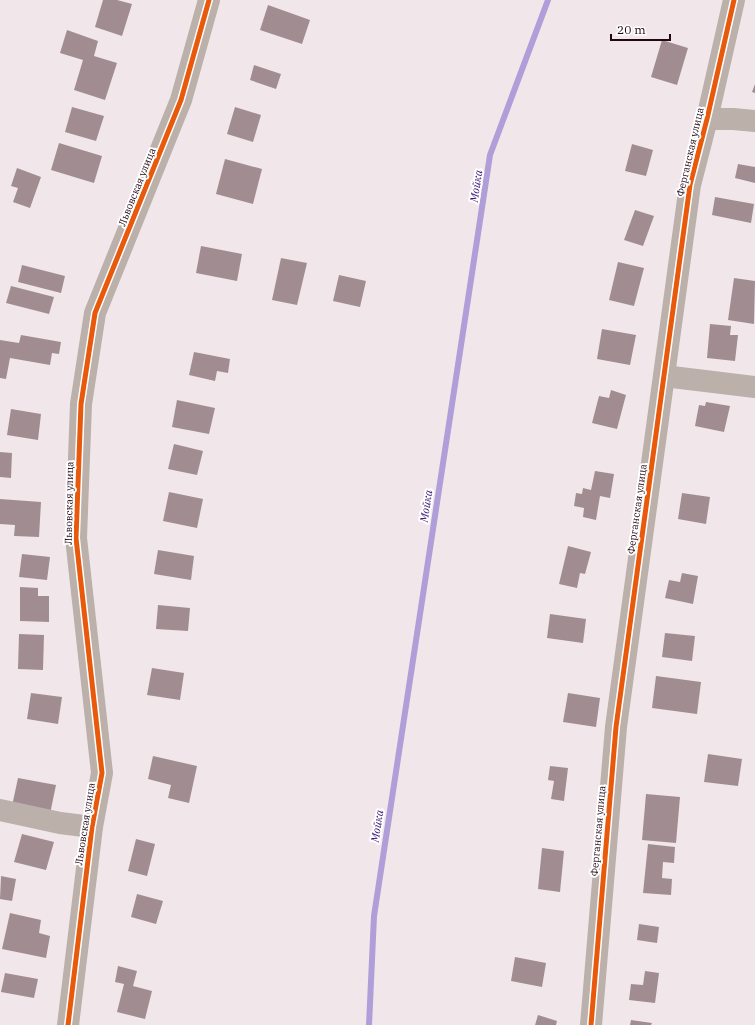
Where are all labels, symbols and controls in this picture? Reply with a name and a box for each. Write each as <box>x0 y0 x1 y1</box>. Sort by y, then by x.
scale bar <box>611 16 670 42</box>
text: 20 m <box>617 22 646 37</box>
street label: Ферганская улица <box>673 106 707 198</box>
street label: Львовская улица <box>115 145 159 228</box>
water label: Мойка <box>466 169 485 204</box>
street label: Львовская улица <box>62 461 76 545</box>
street label: Ферганская улица <box>624 463 650 555</box>
water label: Мойка <box>416 489 435 524</box>
street label: Львовская улица <box>72 781 98 866</box>
street label: Ферганская улица <box>588 785 608 877</box>
water label: Мойка <box>367 809 386 844</box>

